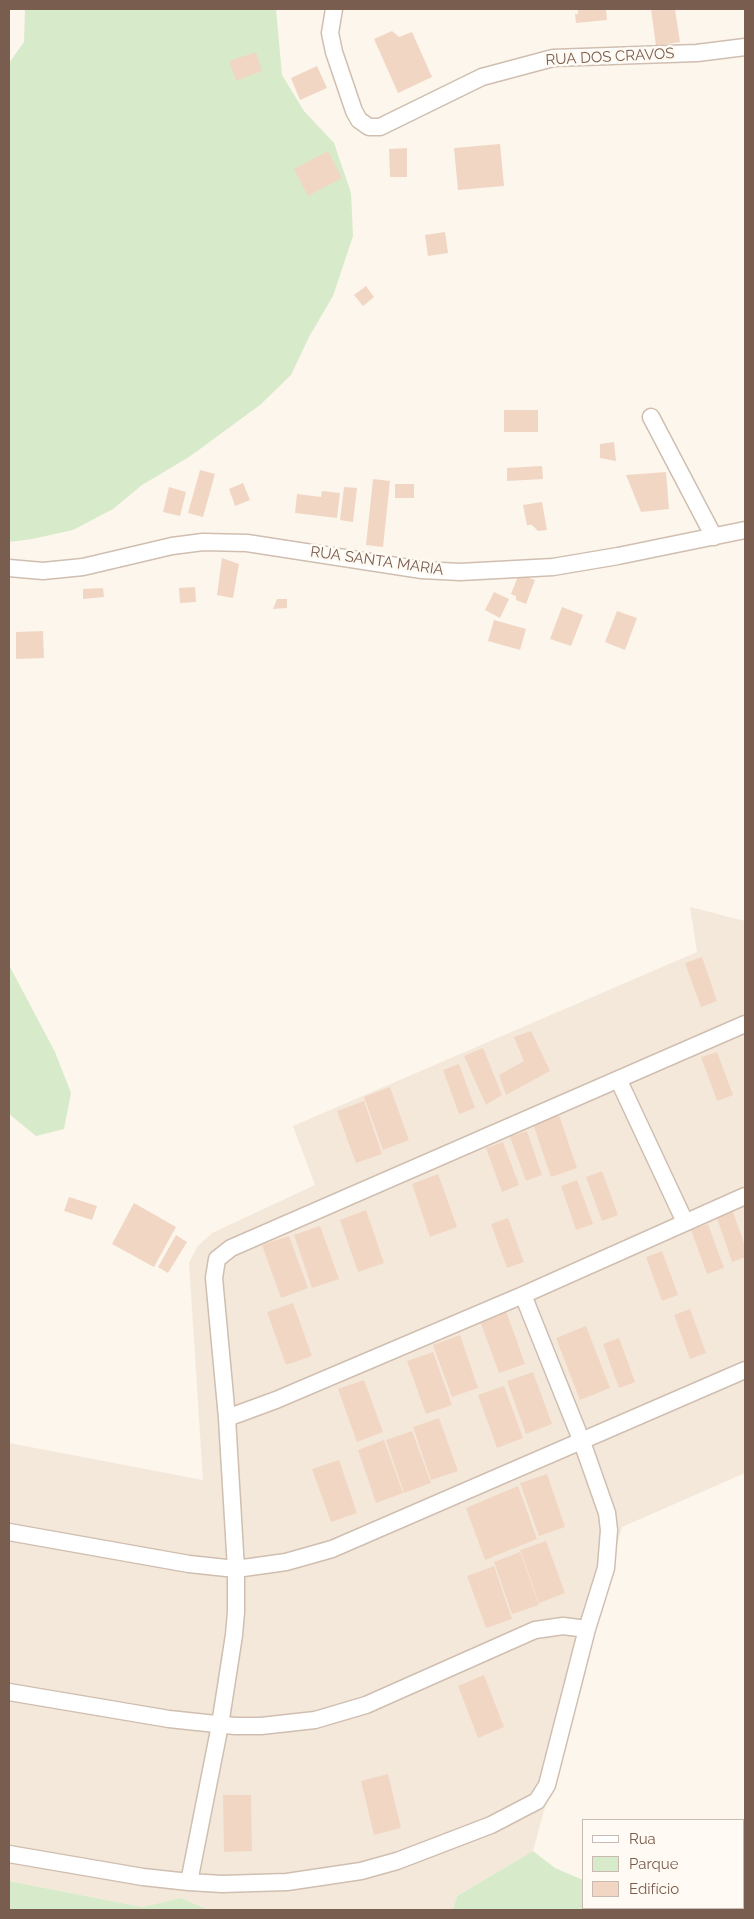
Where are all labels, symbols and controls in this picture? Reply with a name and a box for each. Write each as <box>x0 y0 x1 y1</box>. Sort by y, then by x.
street label: RUA DOS CRAVOS <box>545 45 675 69</box>
street label: RUA SANTA MARIA <box>309 543 445 579</box>
legend <box>582 1819 744 1909</box>
text: Rua <box>629 1830 656 1848</box>
text: Parque <box>629 1855 678 1873</box>
text: Edifício <box>629 1880 679 1898</box>

